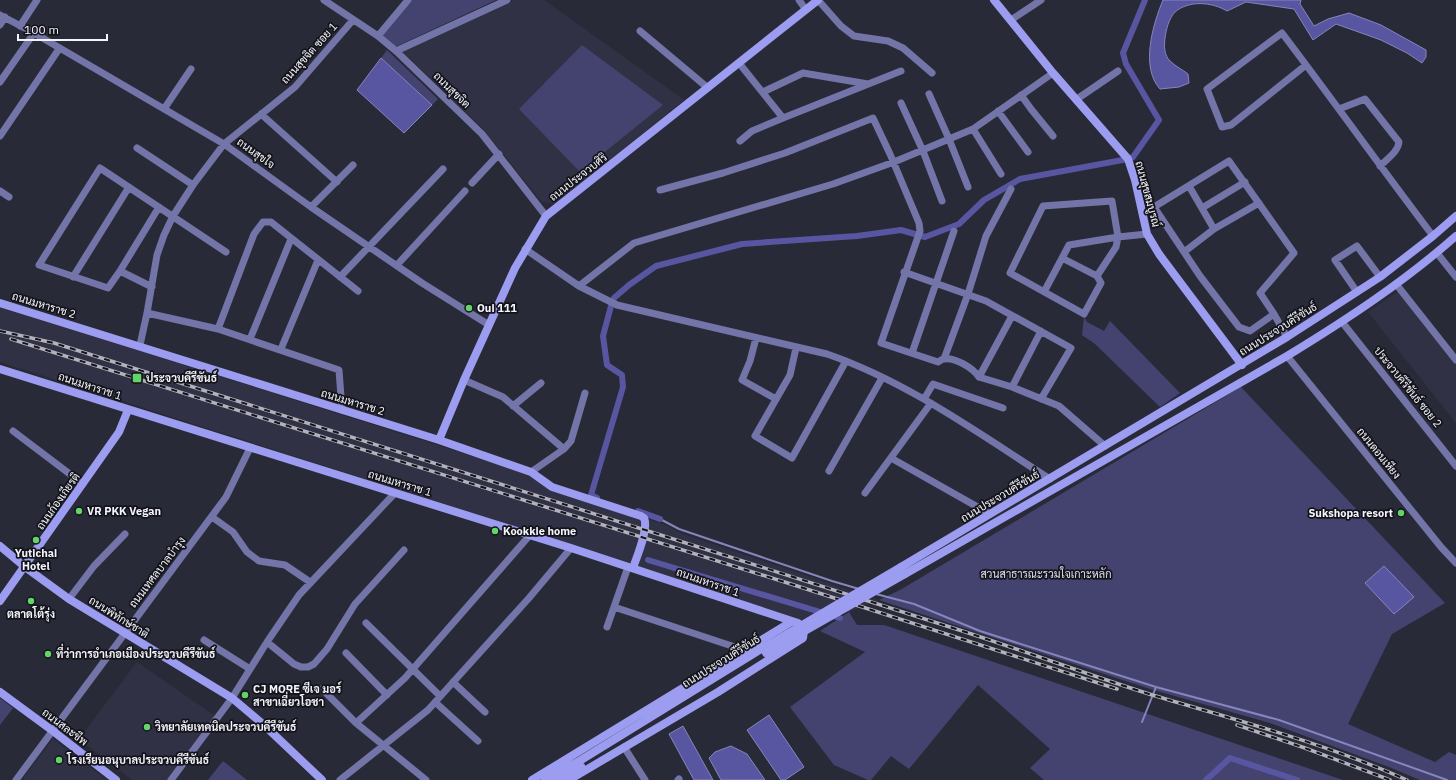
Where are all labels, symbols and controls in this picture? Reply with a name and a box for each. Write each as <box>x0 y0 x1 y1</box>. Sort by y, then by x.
scale bar <box>18 16 107 42</box>
street label: ถนนสุขจิต ซอย 1 <box>278 19 342 88</box>
text: 100 m <box>24 22 59 37</box>
street label: ถนนสุขจิต <box>429 69 473 112</box>
street label: ถนนสุขใจ <box>233 134 278 173</box>
street label: ถนนประจวบศิริ <box>546 150 610 204</box>
street label: ถนนสุขสมบูรณ์ <box>1131 159 1165 229</box>
street label: ถนนมหาราช 2 <box>10 289 78 321</box>
street label: ถนนประจวบคีรีขันธ์ <box>1236 299 1320 359</box>
place label: Oui 111 <box>477 301 517 315</box>
marker: Oui 111 <box>464 303 474 313</box>
street label: ประจวบคีรีขันธ์ ซอย 2 <box>1371 343 1446 430</box>
street label: ถนนมหาราช 1 <box>56 369 124 403</box>
place label: ประจวบคีรีขันธ์ <box>146 370 218 385</box>
marker: ประจวบคีรีขันธ์ <box>131 372 143 384</box>
street label: ถนนมหาราช 2 <box>319 386 387 418</box>
street label: ถนนดอนเหียง <box>1354 424 1405 482</box>
street label: ถนนประจวบคีรีขันธ์ <box>958 466 1042 525</box>
street label: ถนนมหาราช 1 <box>366 467 434 499</box>
street label: ถนนก้องเกียรติ <box>32 469 83 532</box>
place label: VR PKK Vegan <box>87 504 161 518</box>
marker: VR PKK Vegan <box>74 506 84 516</box>
place label: Sukshopa resort <box>1308 506 1393 520</box>
marker: Sukshopa resort <box>1396 508 1406 518</box>
place label: Kookkie home <box>503 524 576 538</box>
marker: Kookkie home <box>490 526 500 536</box>
street label: ถนนเทศลบาลบำรุง <box>126 534 190 612</box>
marker: Yutichai Hotel <box>31 535 41 545</box>
place label: Yutichai Hotel <box>15 546 57 573</box>
street label: ถนนมหาราช 1 <box>675 565 742 599</box>
park label: สวนสาธารณะรวมใจเกาะหลัก <box>980 566 1112 581</box>
street label: ถนนพิทักษ์ชาติ <box>86 592 152 641</box>
marker: ตลาดโต้รุ่ง <box>26 596 36 606</box>
place label: ตลาดโต้รุ่ง <box>7 606 55 622</box>
street label: ถนนประจวบคีรีขันธ์ <box>679 631 763 691</box>
place label: ที่ว่าการอำเภอเมืองประจวบคีรีขันธ์ <box>56 643 216 661</box>
marker: ที่ว่าการอำเภอเมืองประจวบคีรีขันธ์ <box>43 649 53 659</box>
place label: CJ MORE ซีเจ มอร์ สาขาเฉี่ยวโอชา <box>253 681 343 709</box>
marker: CJ MORE ซีเจ มอร์ สาขาเฉี่ยวโอชา <box>240 690 250 700</box>
street label: ถนนสละชีพ <box>39 704 91 749</box>
place label: วิทยาลัยเทคนิคประจวบคีรีขันธ์ <box>154 719 297 734</box>
marker: วิทยาลัยเทคนิคประจวบคีรีขันธ์ <box>142 722 152 732</box>
place label: โรงเรียนอนุบาลประจวบคีรีขันธ์ <box>66 752 210 768</box>
marker: โรงเรียนอนุบาลประจวบคีรีขันธ์ <box>54 755 64 765</box>

